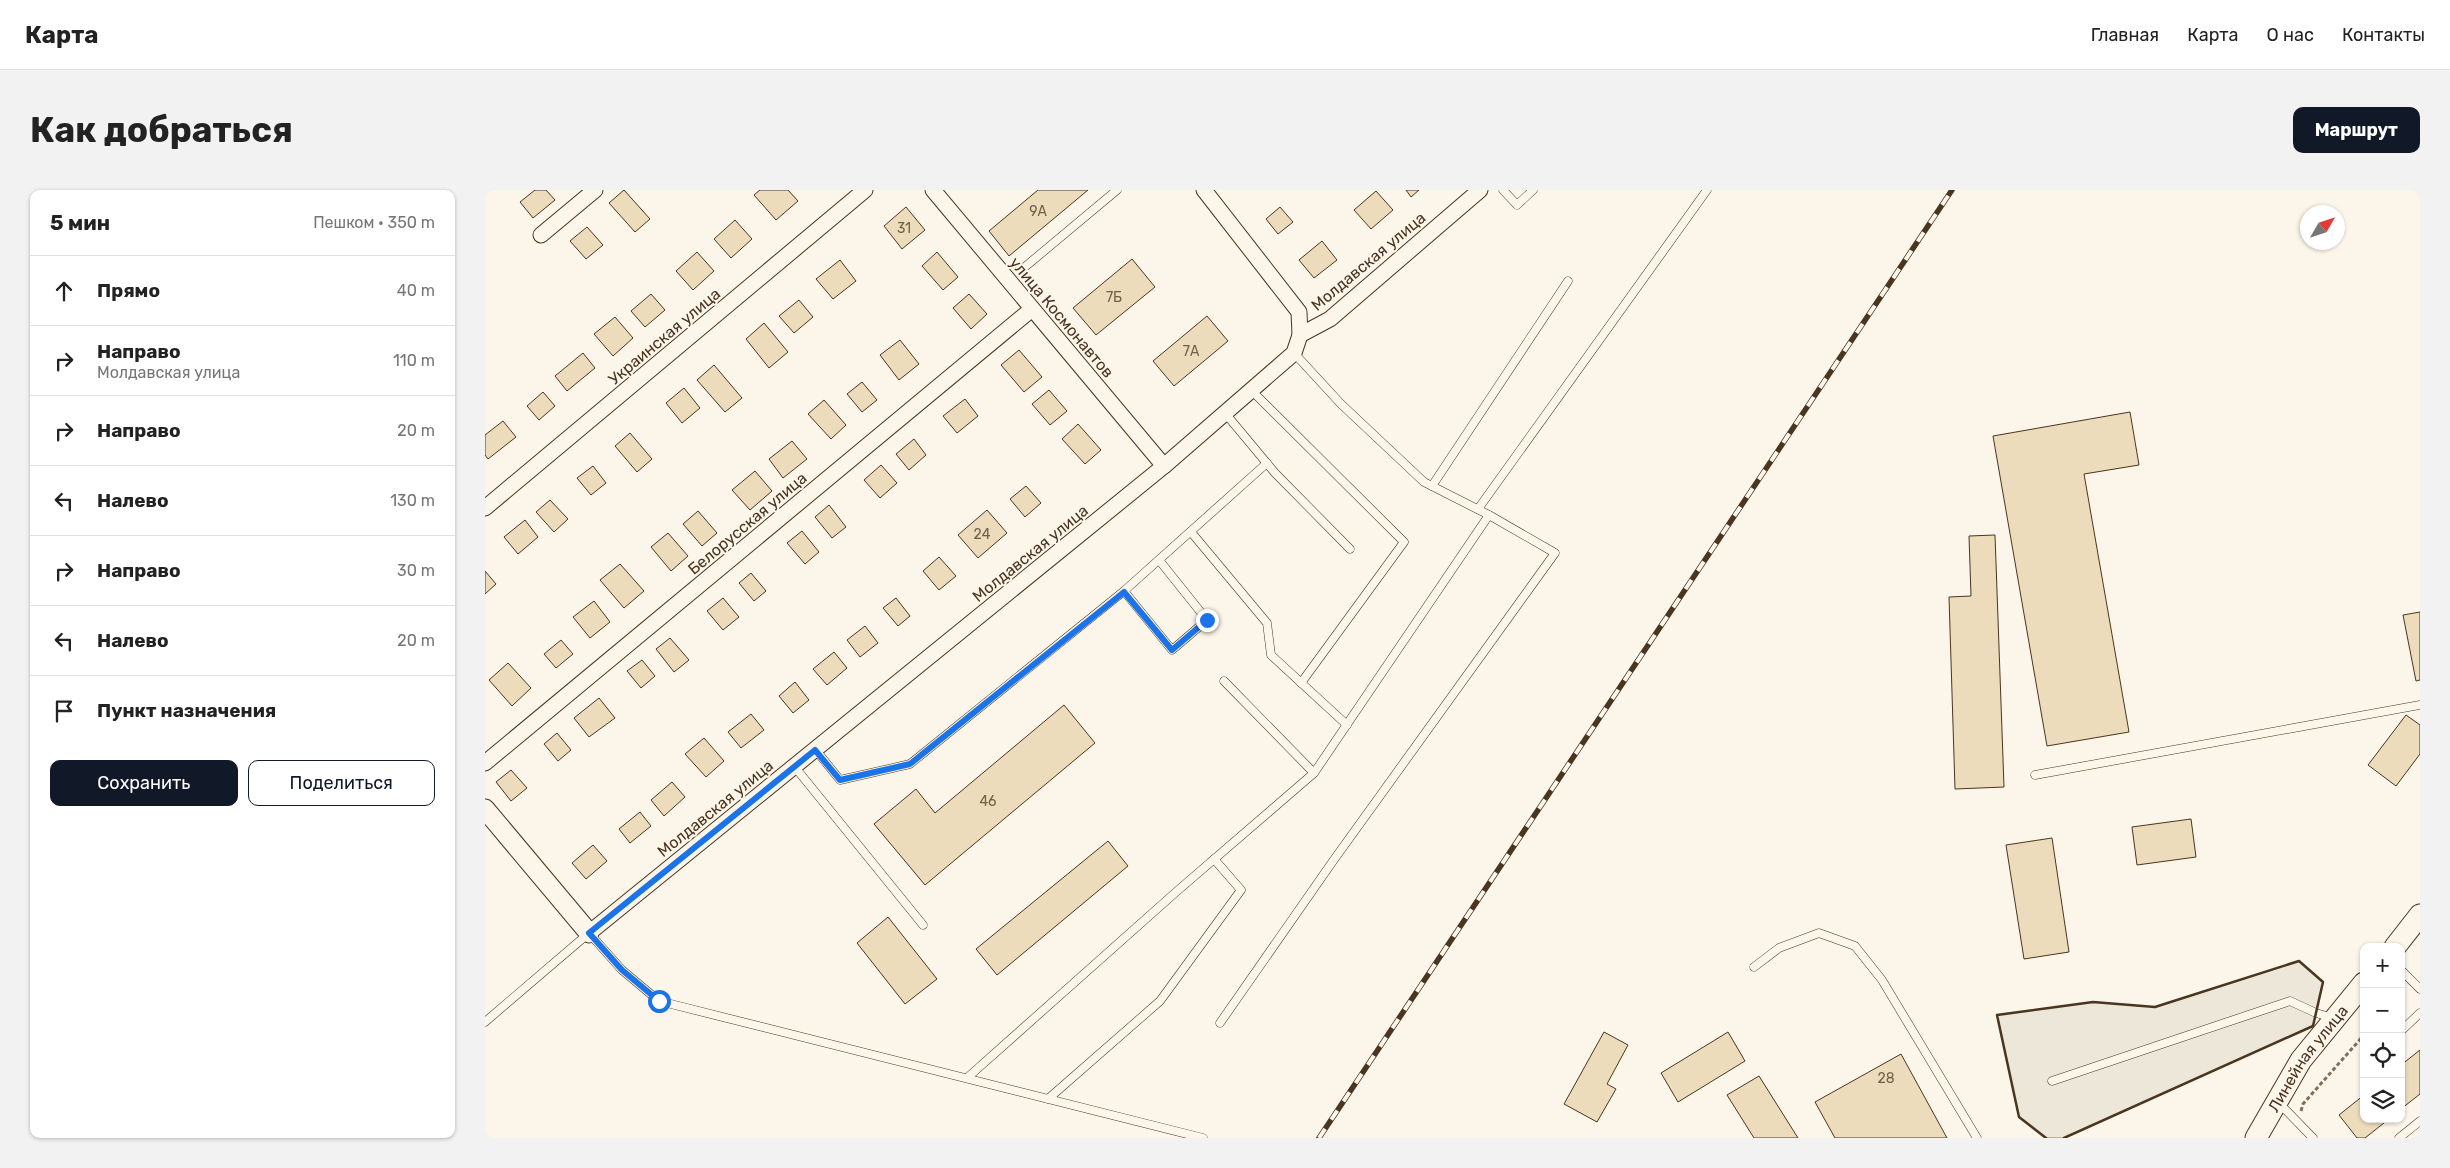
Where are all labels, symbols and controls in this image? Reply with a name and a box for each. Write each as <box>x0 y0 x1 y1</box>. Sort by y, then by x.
text: Карта <box>25 21 98 49</box>
text: Главная <box>2091 24 2159 46</box>
text: Карта <box>2187 24 2239 46</box>
text: О нас <box>2267 24 2314 46</box>
text: Контакты <box>2342 24 2425 46</box>
button: Маршрут <box>2293 107 2420 153</box>
text: Как добраться <box>30 109 293 151</box>
house number: 9А <box>1029 203 1047 220</box>
north arrow <box>2300 205 2345 250</box>
street label: Молдавская улица <box>1307 208 1429 315</box>
text: 5 мин <box>50 210 110 235</box>
text: Пешком · 350 m <box>313 213 435 232</box>
house number: 31 <box>897 220 911 237</box>
street label: улица Космонавтов <box>1006 253 1118 382</box>
icon: ahead <box>50 277 78 305</box>
text: Прямо <box>97 279 160 302</box>
text: 40 m <box>397 281 435 300</box>
street label: Украинская улица <box>605 284 724 389</box>
house number: 7Б <box>1106 289 1122 306</box>
text: Направо <box>97 340 181 363</box>
house number: 7А <box>1183 343 1200 360</box>
icon: right <box>50 347 78 375</box>
text: 110 m <box>393 351 435 370</box>
text: Молдавская улица <box>97 363 240 382</box>
icon: right <box>50 417 78 445</box>
text: Направо <box>97 419 181 442</box>
text: 20 m <box>397 421 435 440</box>
street label: Белорусская улица <box>684 468 811 579</box>
icon: left <box>50 487 78 515</box>
text: Налево <box>97 489 169 512</box>
text: 130 m <box>390 491 435 510</box>
street label: Молдавская улица <box>969 501 1092 606</box>
house number: 24 <box>974 526 991 543</box>
icon: right <box>50 557 78 585</box>
text: Направо <box>97 559 181 582</box>
text: 30 m <box>397 561 435 580</box>
route end <box>1196 609 1219 632</box>
icon: left <box>50 627 78 655</box>
text: Налево <box>97 629 169 652</box>
text: 20 m <box>397 631 435 650</box>
icon: arrive <box>50 697 78 725</box>
text: Пункт назначения <box>97 699 276 722</box>
street label: Молдавская улица <box>654 756 777 861</box>
button: Сохранить <box>50 760 238 806</box>
button: Поделиться <box>248 760 435 806</box>
house number: 46 <box>979 793 997 810</box>
map controls <box>2360 943 2405 1123</box>
button: + <box>2360 943 2405 988</box>
button: − <box>2360 988 2405 1033</box>
route start <box>648 990 671 1013</box>
street label: Линейная улица <box>2264 1001 2352 1116</box>
button: locate <box>2360 1033 2405 1078</box>
house number: 28 <box>1877 1070 1895 1087</box>
button: layers <box>2360 1078 2405 1123</box>

